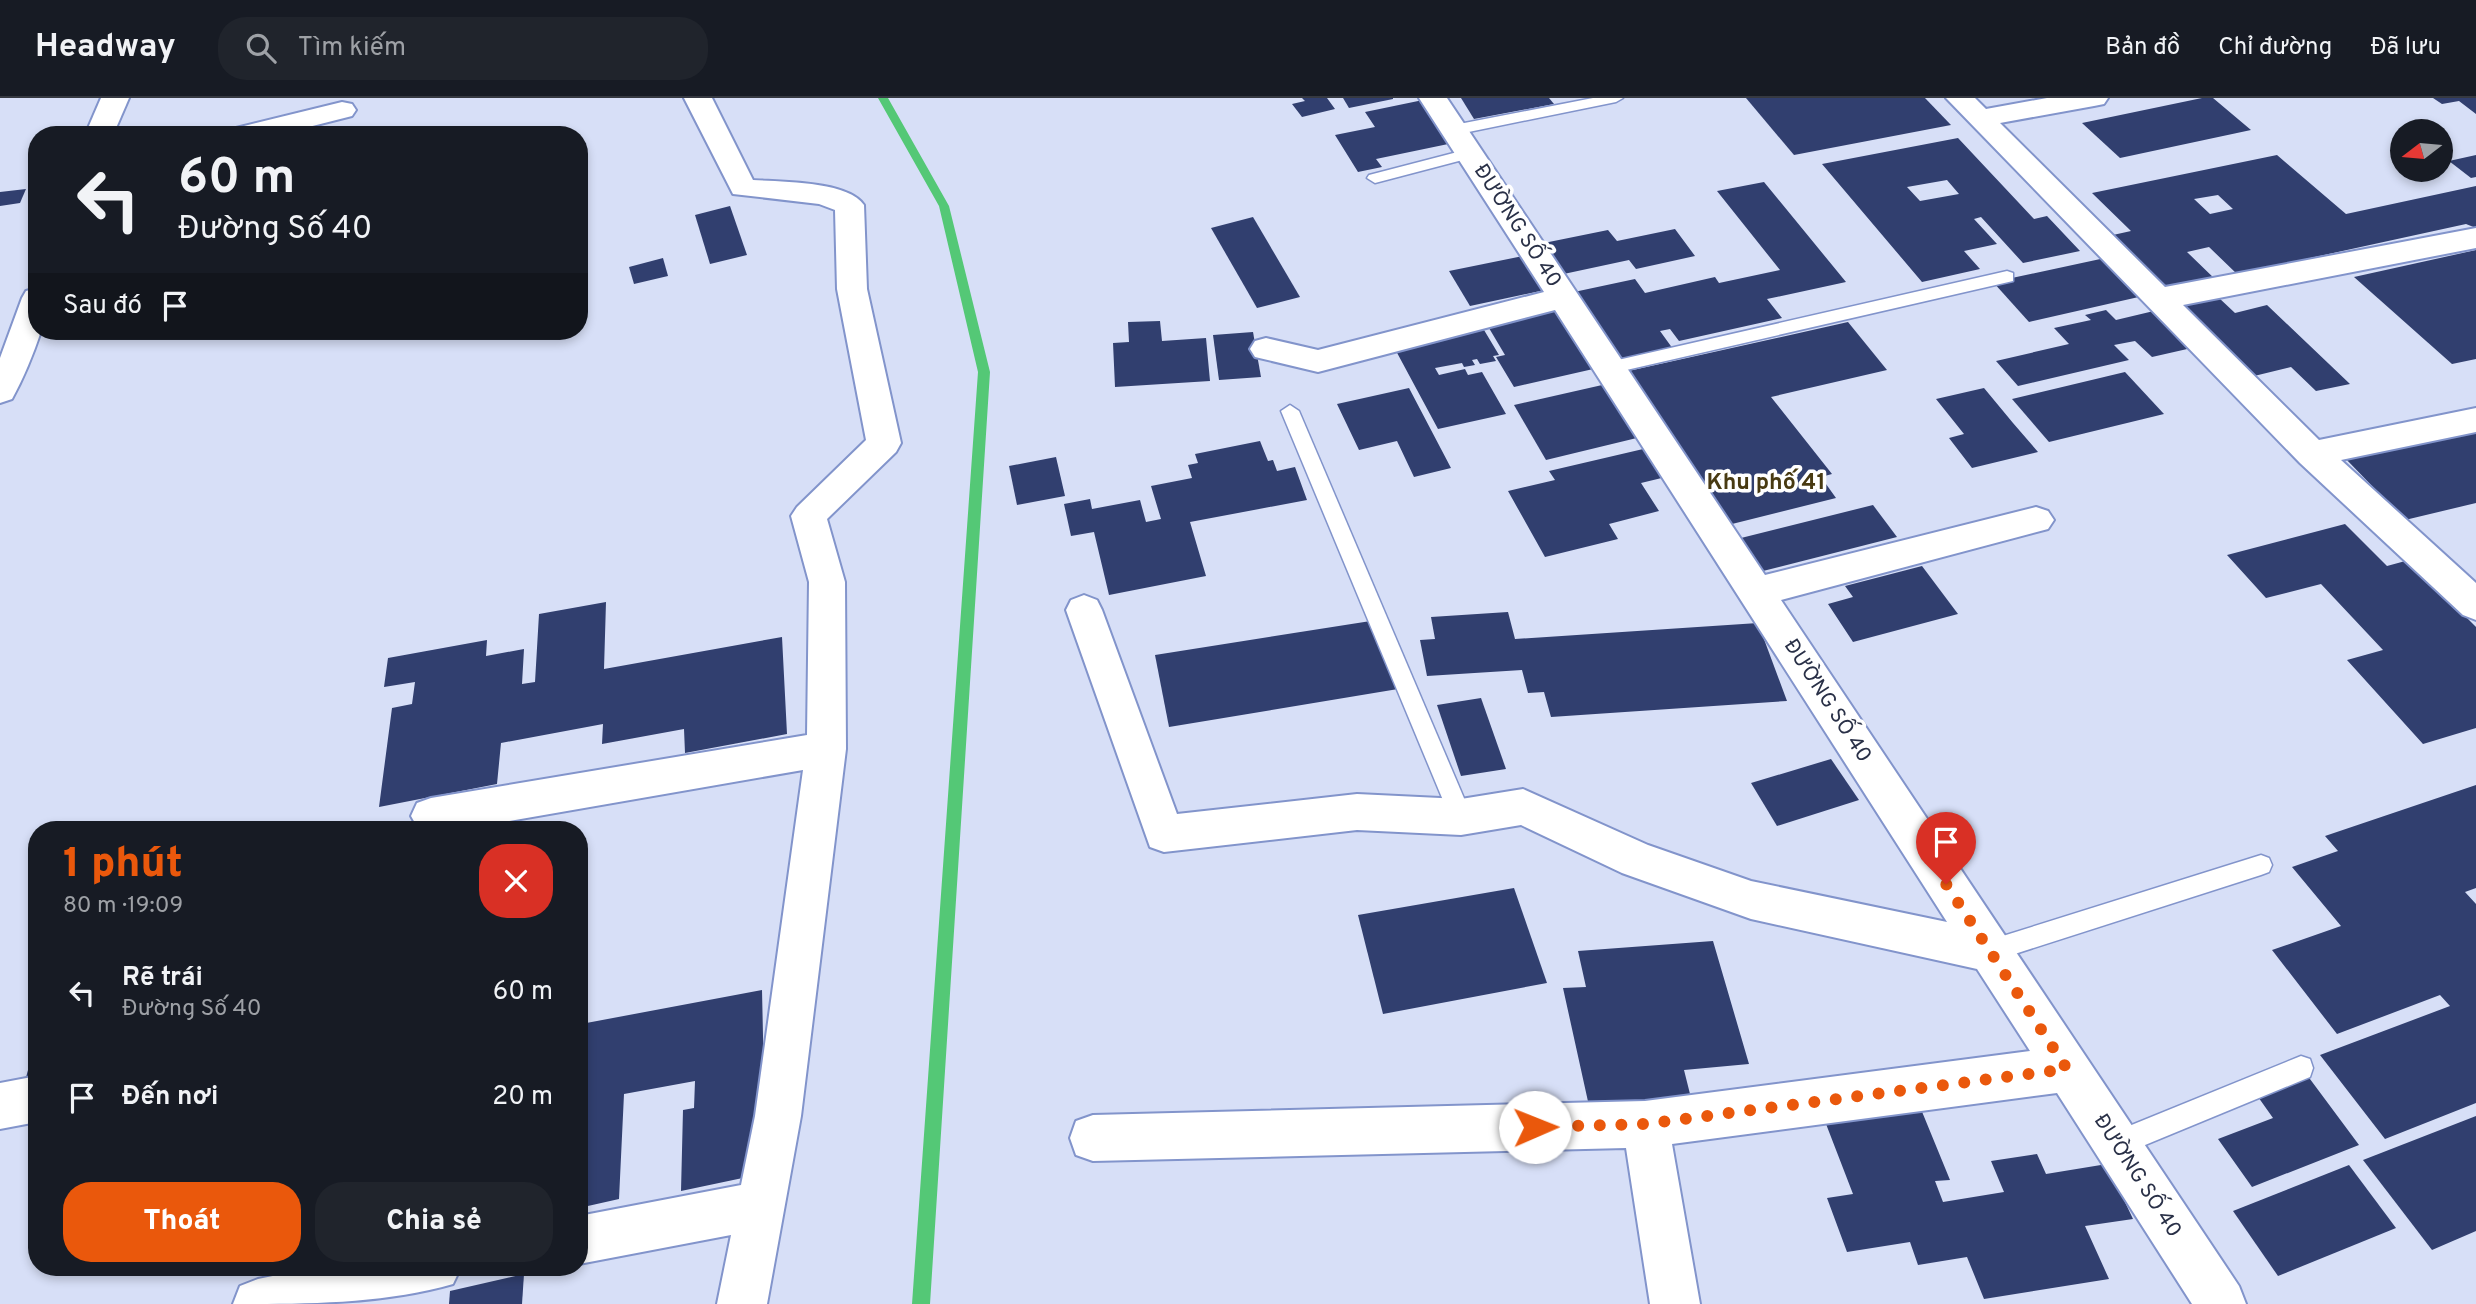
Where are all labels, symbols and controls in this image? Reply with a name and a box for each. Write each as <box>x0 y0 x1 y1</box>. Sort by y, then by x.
search box <box>218 17 708 80</box>
text: Headway <box>35 27 176 69</box>
icon: search <box>242 29 280 67</box>
text: Tìm kiếm <box>298 32 406 65</box>
text: Bản đồ <box>2105 33 2180 63</box>
text: Chỉ đường <box>2218 33 2332 63</box>
text: Đã lưu <box>2370 33 2441 63</box>
north arrow <box>2390 119 2454 182</box>
map controls <box>2390 119 2453 182</box>
text: 60 m <box>178 149 296 211</box>
icon: left <box>63 154 154 245</box>
street label: ĐƯỜNG SỐ 40 <box>1467 157 1570 293</box>
text: Đường Số 40 <box>178 210 372 250</box>
icon: arrive <box>156 287 194 325</box>
text: Sau đó <box>63 290 142 323</box>
district label: Khu phố 41 <box>1706 468 1826 498</box>
street label: ĐƯỜNG SỐ 40 <box>1777 632 1880 768</box>
pin <box>1916 812 1976 884</box>
icon: arrive <box>1927 823 1965 861</box>
text: 1 phút <box>63 839 183 892</box>
button: close <box>479 844 553 918</box>
text: 80 m · 19:09 <box>63 892 183 921</box>
text: Rẽ trái <box>122 962 203 995</box>
icon: left <box>63 974 101 1012</box>
text: 60 m <box>493 976 553 1009</box>
text: Đường Số 40 <box>122 995 262 1024</box>
icon: arrive <box>63 1079 101 1117</box>
text: Đến nơi <box>122 1081 218 1114</box>
text: 20 m <box>492 1081 553 1114</box>
position arrow <box>1498 1090 1572 1164</box>
street label: ĐƯỜNG SỐ 40 <box>2087 1107 2190 1243</box>
button: Thoát <box>63 1182 301 1262</box>
button: Chia sẻ <box>315 1182 553 1262</box>

